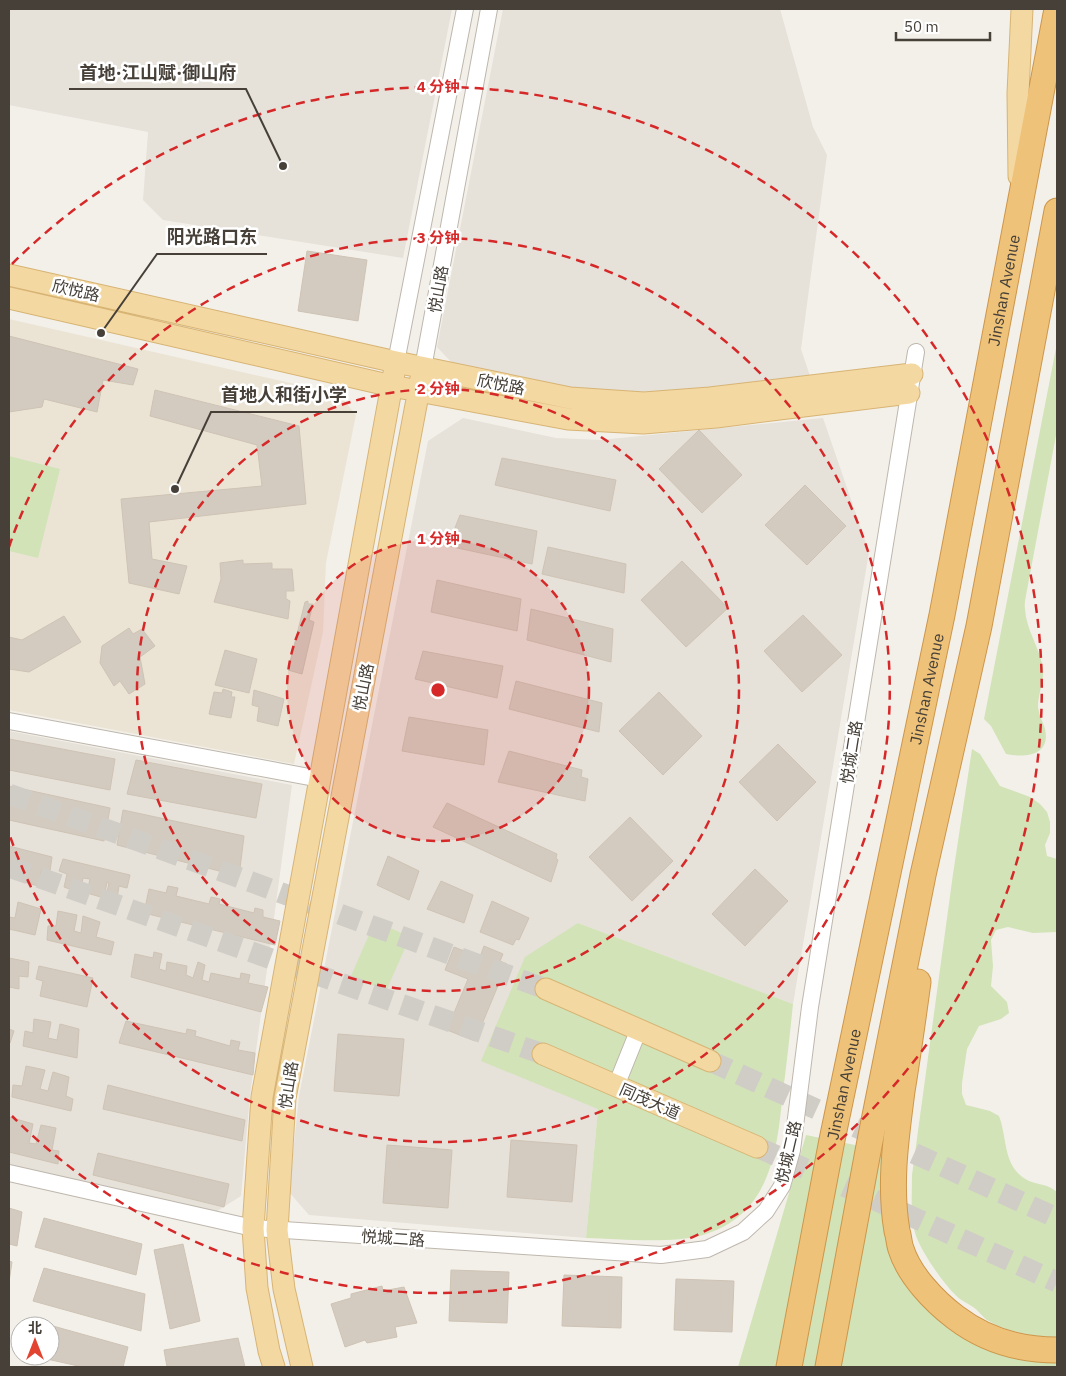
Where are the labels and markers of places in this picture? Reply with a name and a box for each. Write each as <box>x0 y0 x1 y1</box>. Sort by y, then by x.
callout: 首地·江山赋·御山府 <box>69 56 246 89</box>
callout: 阳光路口东 <box>157 221 267 254</box>
callout: 首地人和街小学 <box>211 379 357 412</box>
centre of rings <box>429 681 447 699</box>

